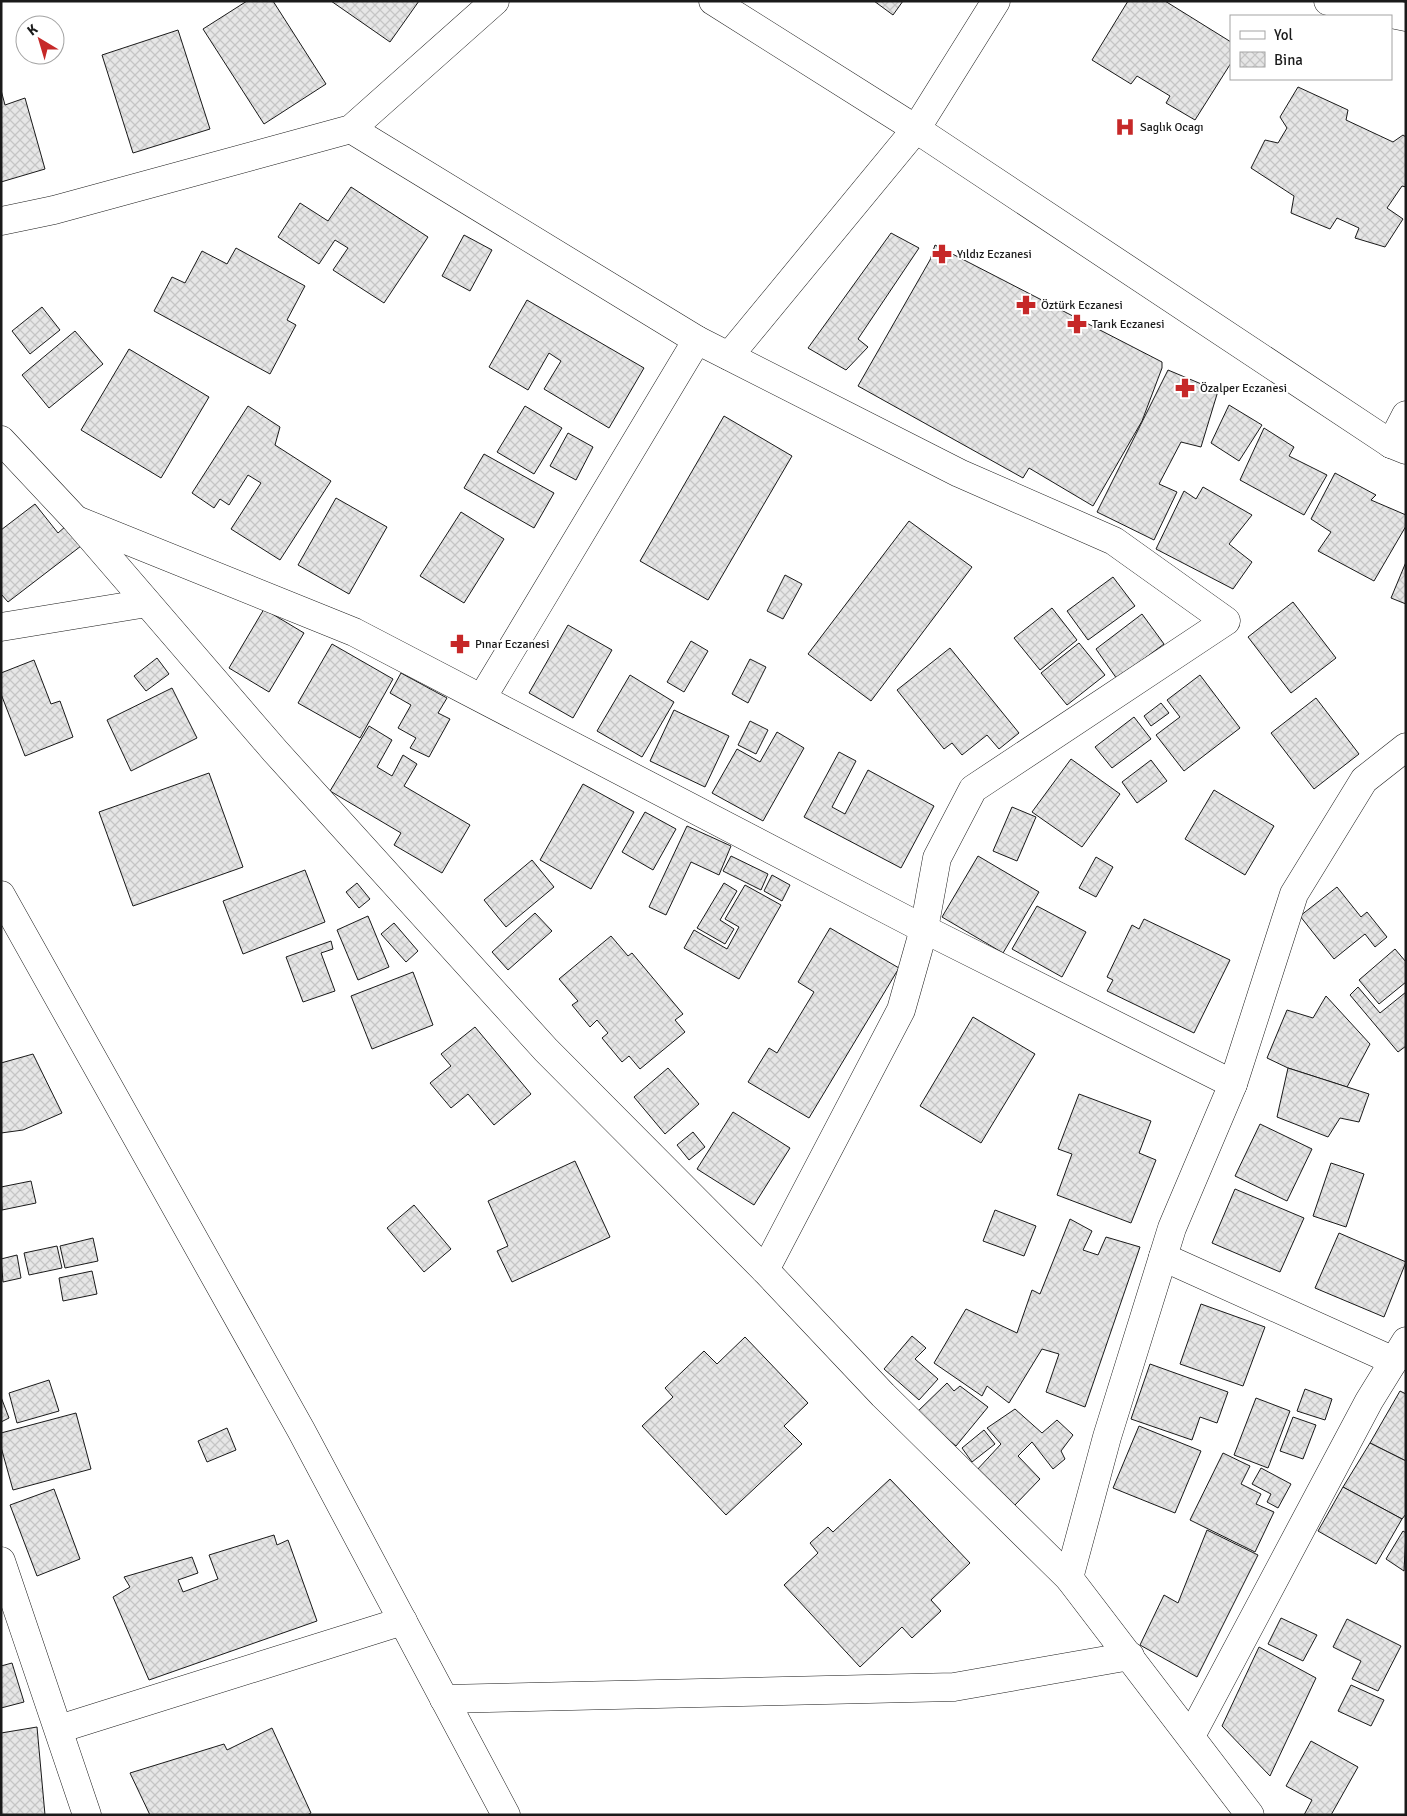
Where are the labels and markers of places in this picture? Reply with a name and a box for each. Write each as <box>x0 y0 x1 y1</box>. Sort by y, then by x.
hospital icon: Saglık Ocagı <box>1114 116 1136 138</box>
place label: Saglık Ocagı <box>1140 120 1204 135</box>
pharmacy icon: Yıldız Eczanesi <box>931 243 953 265</box>
place label: Yıldız Eczanesi <box>957 247 1032 262</box>
pharmacy icon: Öztürk Eczanesi <box>1015 294 1037 316</box>
place label: Öztürk Eczanesi <box>1041 298 1123 313</box>
pharmacy icon: Tarık Eczanesi <box>1066 313 1088 335</box>
place label: Tarık Eczanesi <box>1092 317 1164 332</box>
pharmacy icon: Özalper Eczanesi <box>1174 377 1196 399</box>
place label: Özalper Eczanesi <box>1200 381 1287 396</box>
pharmacy icon: Pınar Eczanesi <box>449 633 471 655</box>
place label: Pınar Eczanesi <box>475 637 550 652</box>

